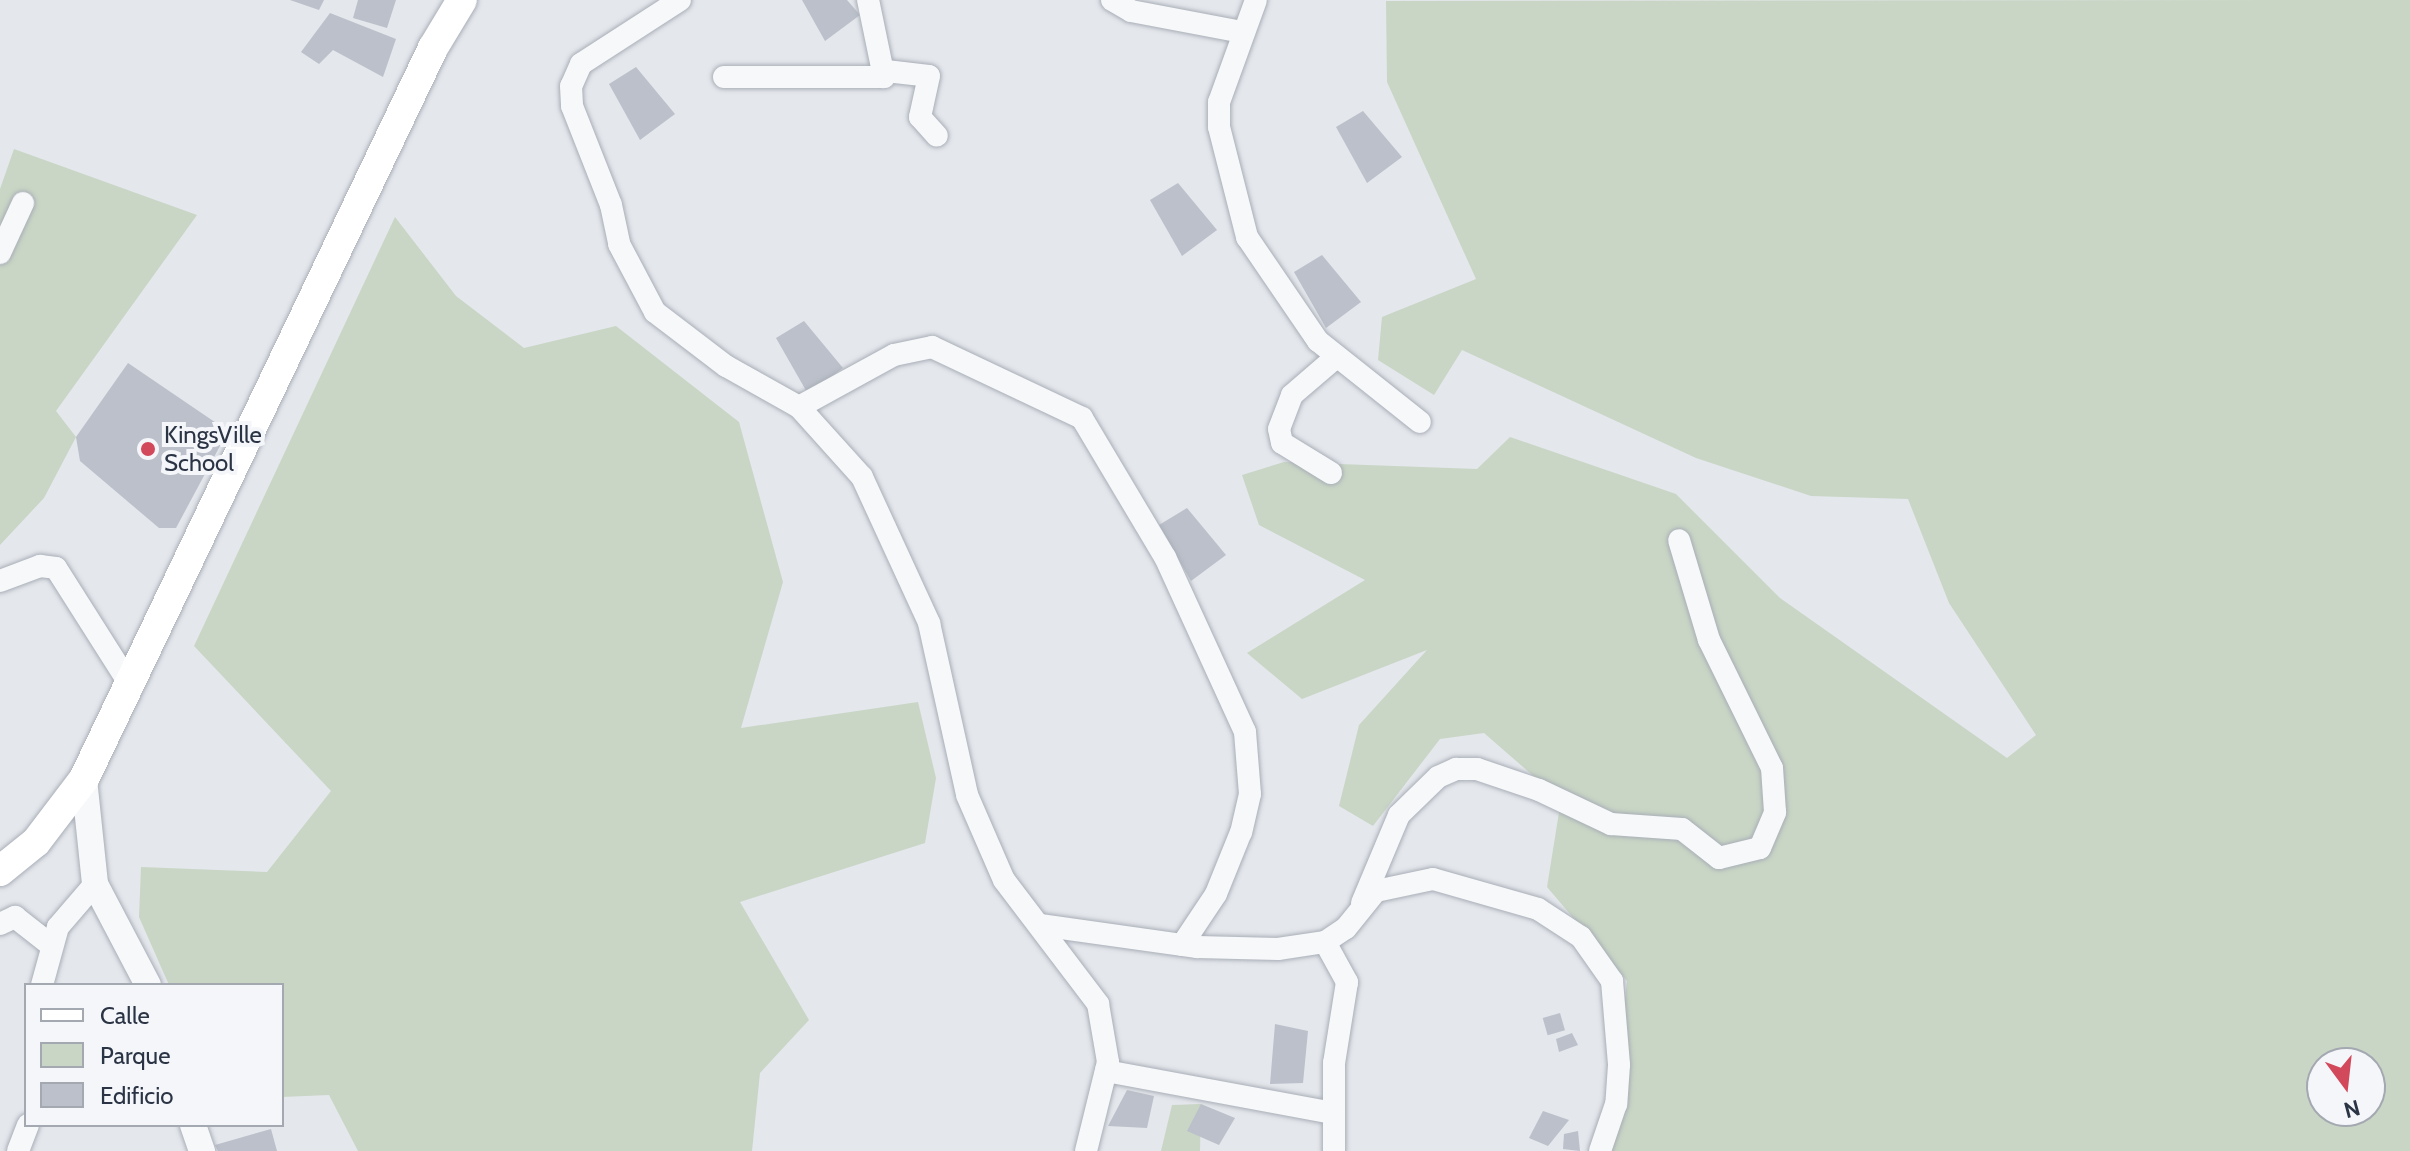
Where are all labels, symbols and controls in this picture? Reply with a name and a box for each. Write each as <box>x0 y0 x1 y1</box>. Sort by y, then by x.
place label: KingsVille School <box>164 421 262 477</box>
marker: KingsVille School <box>139 440 157 458</box>
legend <box>24 983 284 1127</box>
text: Calle <box>100 1001 150 1030</box>
text: Parque <box>100 1041 170 1070</box>
north arrow <box>2306 1047 2386 1127</box>
text: Edificio <box>100 1081 174 1110</box>
text: N <box>2341 1094 2363 1124</box>

